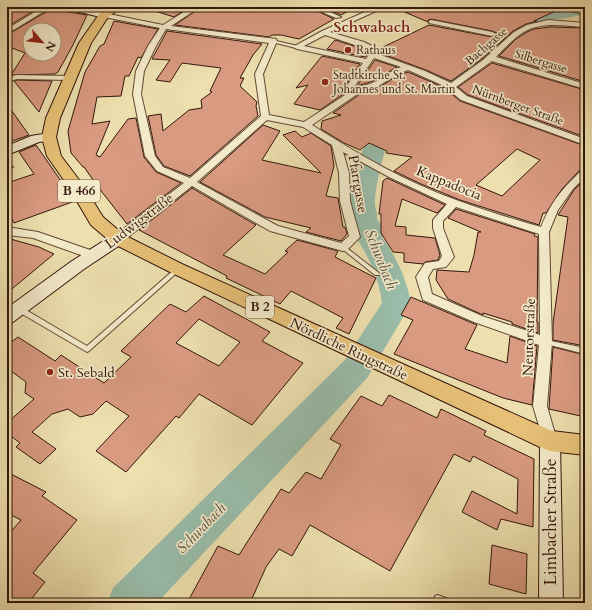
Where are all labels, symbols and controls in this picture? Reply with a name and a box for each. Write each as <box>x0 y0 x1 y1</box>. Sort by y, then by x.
district label: Schwabach <box>334 17 411 37</box>
north arrow <box>22 22 62 62</box>
street label: Bachgasse <box>462 23 510 69</box>
text: N <box>41 39 59 55</box>
place label: Rathaus <box>356 42 396 58</box>
marker: Rathaus <box>343 45 353 55</box>
street label: Silbergasse <box>513 45 569 77</box>
place label: Stadtkirche St. Johannes und St. Martin <box>331 67 456 97</box>
marker: Stadtkirche St. Johannes und St. Martin <box>320 77 330 87</box>
street label: Nürnberger Straße <box>470 81 566 129</box>
street label: Pfarrgasse <box>344 154 372 214</box>
street label: Kappadocia <box>414 161 484 205</box>
road number: B 466 <box>58 180 100 202</box>
street label: Ludwigstraße <box>101 189 177 253</box>
water label: Schwabach <box>360 226 402 293</box>
road number: B 2 <box>246 296 274 318</box>
street label: Neutorstraße <box>518 298 540 376</box>
street label: Nördliche Ringstraße <box>287 313 411 385</box>
place label: St. Sebald <box>58 363 115 382</box>
marker: St. Sebald <box>45 367 55 377</box>
street label: Limbacher Straße <box>539 459 562 585</box>
water label: Schwabach <box>172 498 231 558</box>

